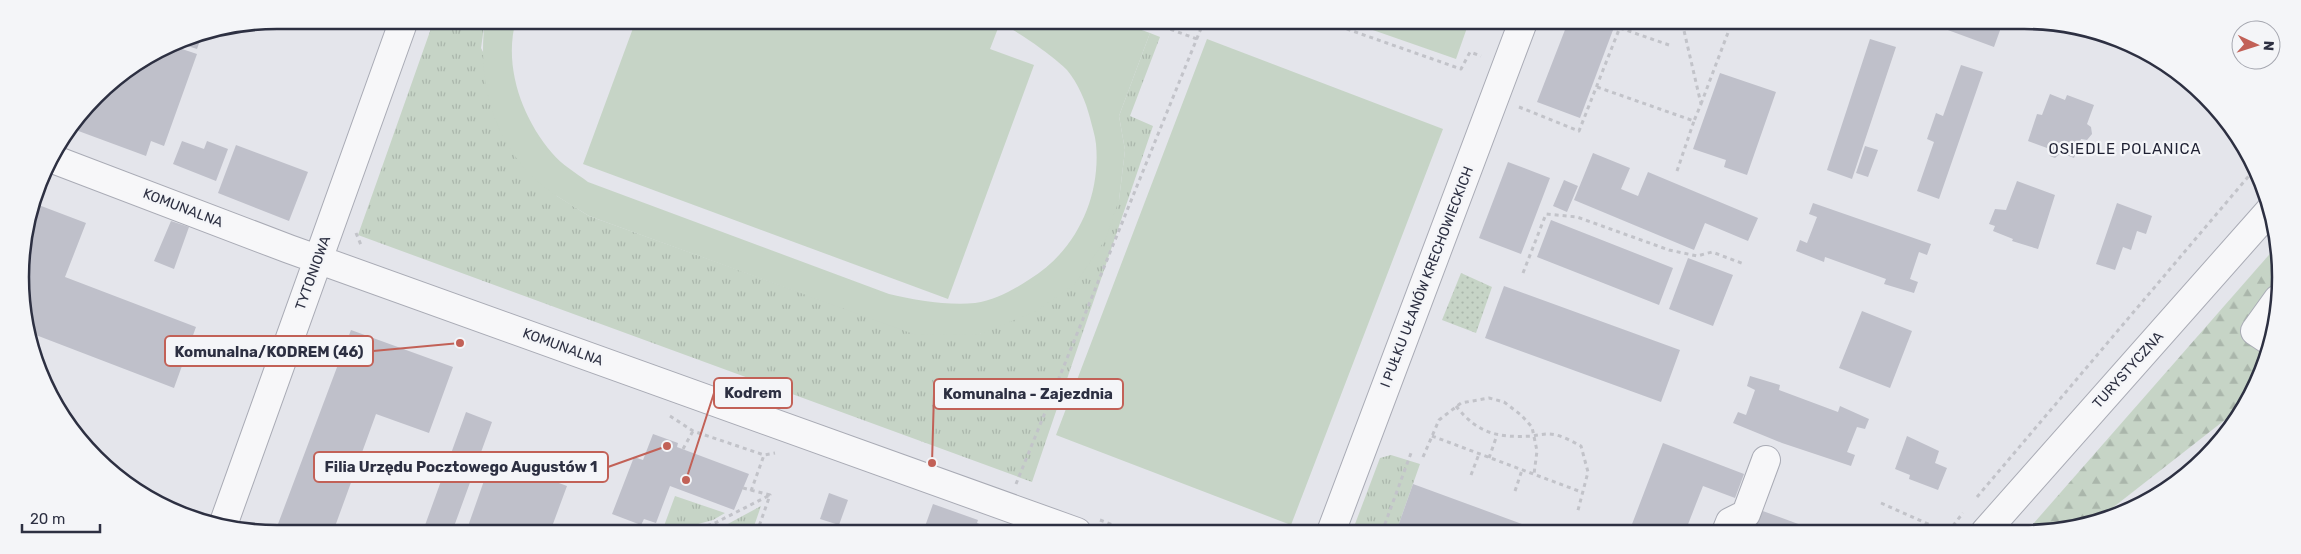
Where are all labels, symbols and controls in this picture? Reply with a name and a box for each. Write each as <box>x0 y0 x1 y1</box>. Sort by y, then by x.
north arrow <box>2231 20 2281 70</box>
text: N <box>2260 40 2277 51</box>
district label: OSIEDLE POLANICA <box>2049 140 2201 158</box>
street label: I PUŁKU UŁANÓW KRECHOWIECKICH <box>1376 164 1477 390</box>
street label: KOMUNALNA <box>141 185 226 231</box>
street label: TYTONIOWA <box>292 233 334 312</box>
street label: KOMUNALNA <box>520 325 606 370</box>
street label: TURYSTYCZNA <box>2089 328 2167 412</box>
callout: Komunalna/KODREM (46) <box>165 336 373 366</box>
text: Komunalna/KODREM (46) <box>175 343 364 361</box>
callout: Kodrem <box>714 378 792 408</box>
callout: Komunalna - Zajezdnia <box>934 379 1123 409</box>
text: Kodrem <box>724 384 782 402</box>
text: Komunalna - Zajezdnia <box>943 385 1113 403</box>
callout: Filia Urzędu Pocztowego Augustów 1 <box>314 452 608 482</box>
text: Filia Urzędu Pocztowego Augustów 1 <box>325 458 597 476</box>
scale bar <box>22 502 100 534</box>
text: 20 m <box>30 510 65 528</box>

